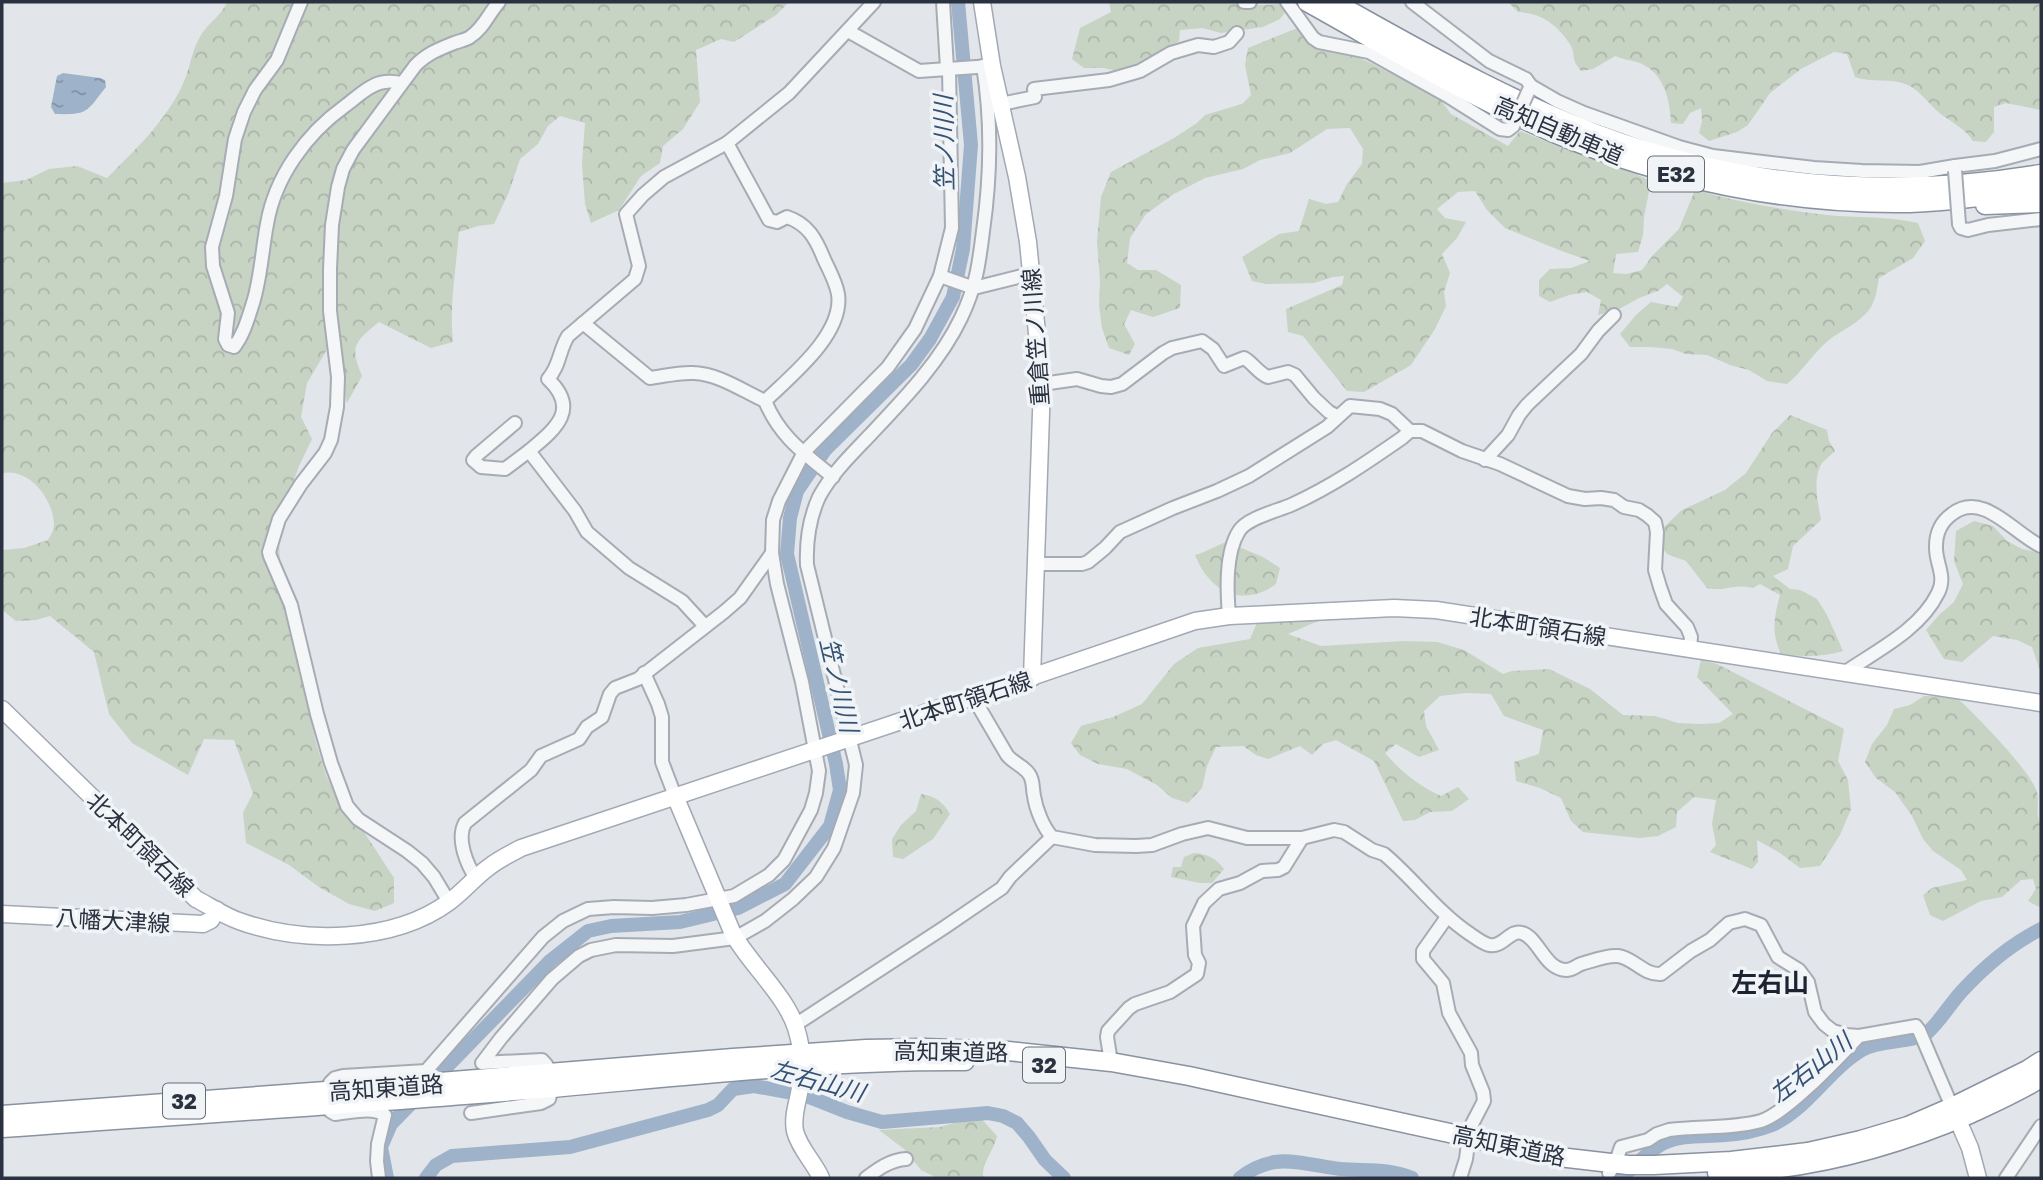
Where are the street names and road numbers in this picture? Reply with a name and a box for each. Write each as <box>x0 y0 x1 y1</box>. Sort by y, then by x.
street label: 高知自動車道 <box>1490 90 1628 170</box>
road number: E32 <box>1648 156 1704 192</box>
street label: 重倉笠ノ川線 <box>1016 267 1054 407</box>
street label: 北本町領石線 <box>1468 601 1608 651</box>
street label: 北本町領石線 <box>895 665 1035 735</box>
street label: 北本町領石線 <box>82 786 200 902</box>
street label: 八幡大津線 <box>55 903 171 937</box>
street label: 高知東道路 <box>893 1036 1009 1066</box>
road number: 32 <box>1023 1048 1065 1082</box>
street label: 高知東道路 <box>328 1069 444 1105</box>
road number: 32 <box>163 1084 205 1118</box>
street label: 高知東道路 <box>1450 1119 1568 1171</box>

